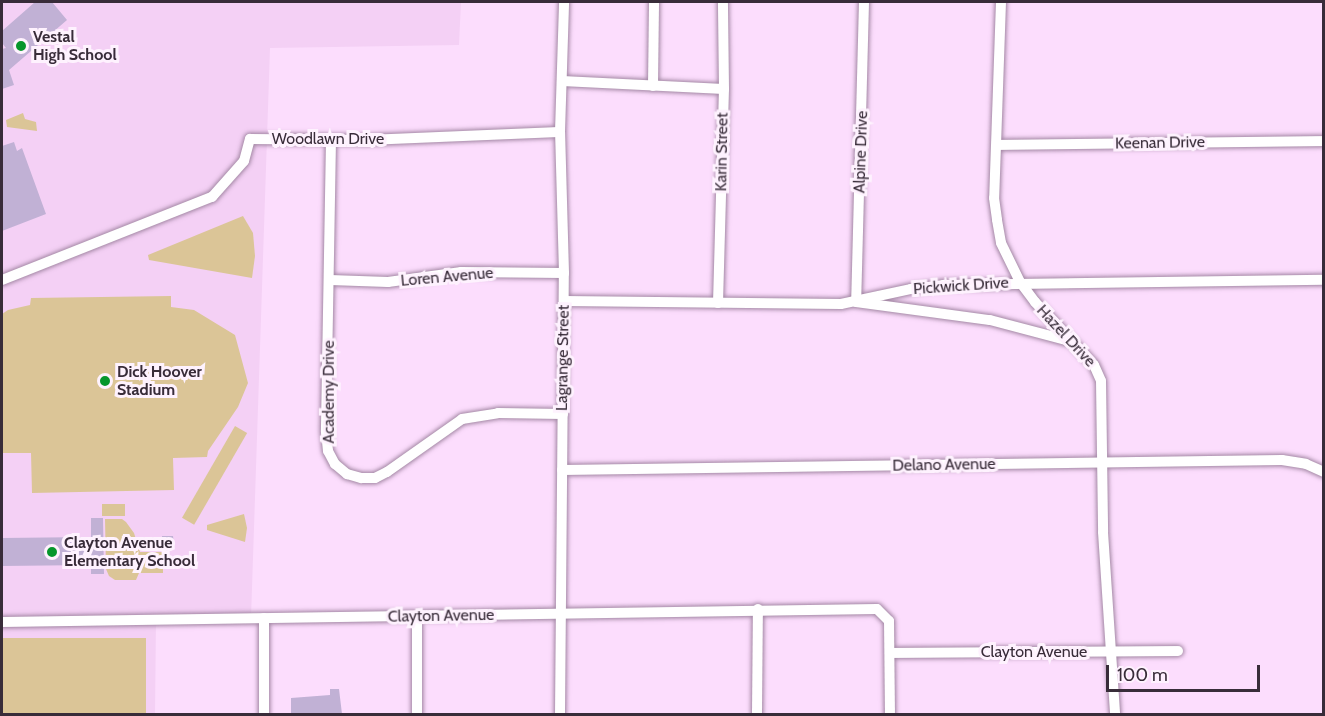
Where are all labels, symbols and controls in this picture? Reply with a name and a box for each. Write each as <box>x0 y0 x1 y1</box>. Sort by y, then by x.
place label: Vestal High School <box>33 27 117 65</box>
marker: Vestal High School <box>14 39 28 53</box>
street label: Alpine Drive <box>850 110 872 194</box>
street label: Karin Street <box>712 112 732 192</box>
street label: Woodlawn Drive <box>272 129 384 149</box>
street label: Keenan Drive <box>1115 133 1205 153</box>
street label: Loren Avenue <box>400 263 494 291</box>
street label: Pickwick Drive <box>913 273 1009 299</box>
street label: Hazel Drive <box>1033 301 1099 371</box>
street label: Lagrange Street <box>552 305 574 411</box>
street label: Academy Drive <box>319 340 339 444</box>
place label: Dick Hoover Stadium <box>117 362 202 400</box>
marker: Dick Hoover Stadium <box>98 374 112 388</box>
street label: Delano Avenue <box>892 455 996 475</box>
place label: Clayton Avenue Elementary School <box>64 533 195 571</box>
marker: Clayton Avenue Elementary School <box>45 545 59 559</box>
street label: Clayton Avenue <box>388 605 494 627</box>
street label: Clayton Avenue <box>981 642 1087 662</box>
scale bar <box>1109 653 1264 691</box>
text: 100 m <box>1117 664 1168 686</box>

